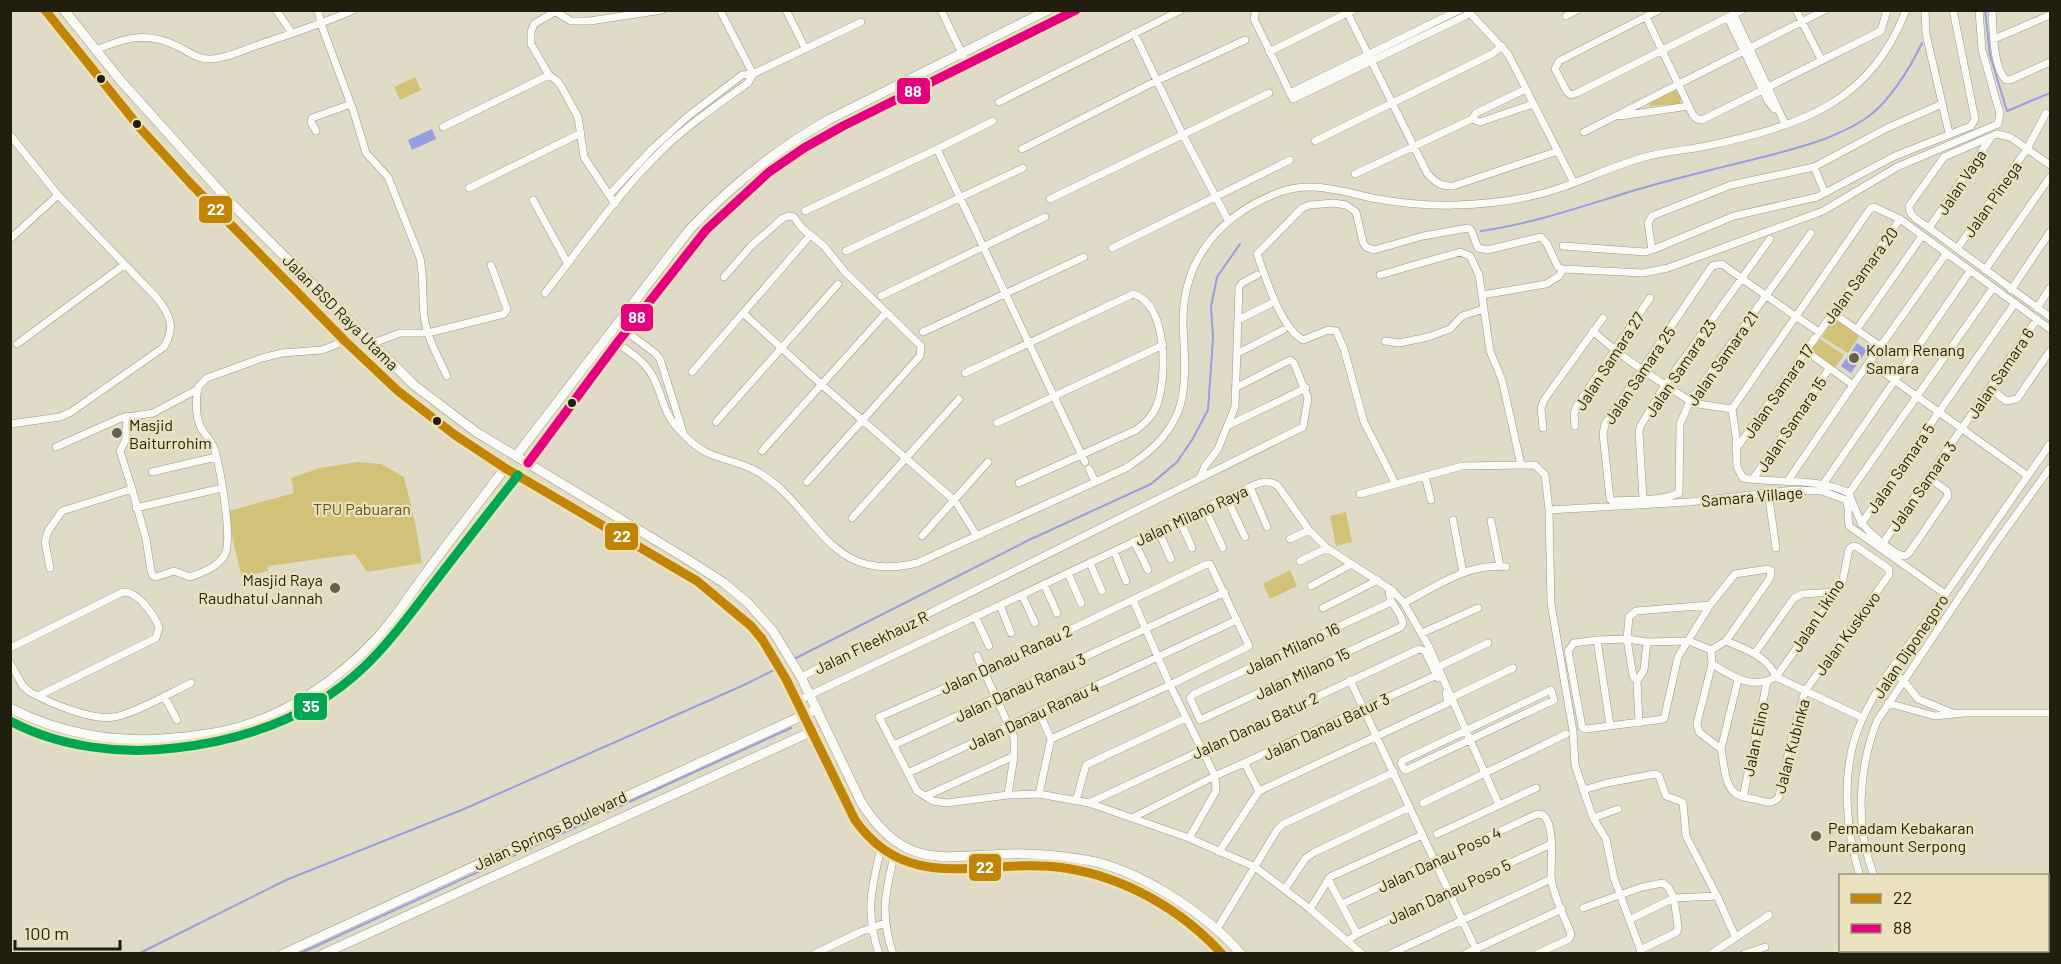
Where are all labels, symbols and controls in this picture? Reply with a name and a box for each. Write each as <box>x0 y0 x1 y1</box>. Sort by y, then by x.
unlabelled marker <box>95 73 107 85</box>
line badge: 88 <box>896 77 931 105</box>
text: 88 <box>904 81 922 100</box>
unlabelled marker <box>131 118 143 130</box>
street label: Jalan Vaga <box>1932 146 1990 218</box>
street label: Jalan Pinega <box>1959 157 2025 241</box>
line badge: 22 <box>198 195 233 224</box>
text: 22 <box>207 199 225 218</box>
street label: Jalan Samara 20 <box>1819 223 1901 327</box>
street label: Jalan BSD Raya Utama <box>279 250 403 374</box>
line badge: 88 <box>620 303 654 332</box>
text: 88 <box>628 307 646 326</box>
street label: Jalan Samara 21 <box>1682 307 1762 409</box>
street label: Jalan Samara 27 <box>1570 308 1648 414</box>
street label: Jalan Samara 23 <box>1640 315 1720 421</box>
street label: Jalan Samara 25 <box>1599 322 1679 428</box>
street label: Jalan Samara 6 <box>1963 324 2037 422</box>
street label: Jalan Samara 17 <box>1739 340 1818 442</box>
place label: Kolam Renang Samara <box>1866 340 1965 377</box>
marker: Kolam Renang Samara <box>1847 351 1861 365</box>
street label: Jalan Samara 15 <box>1752 373 1830 475</box>
unlabelled marker <box>566 397 578 409</box>
place label: Masjid Baiturrohim <box>129 415 212 452</box>
unlabelled marker <box>431 415 443 427</box>
street label: Jalan Samara 5 <box>1862 419 1938 517</box>
marker: Masjid Baiturrohim <box>110 426 124 440</box>
street label: Jalan Samara 3 <box>1884 437 1960 535</box>
street label: Jalan Milano Raya <box>1132 481 1250 549</box>
street label: Samara Village <box>1700 482 1804 510</box>
park label: TPU Pabuaran <box>313 499 411 518</box>
line badge: 22 <box>604 522 639 551</box>
text: 22 <box>613 526 631 545</box>
place label: Masjid Raya Raudhatul Jannah <box>198 570 323 607</box>
street label: Jalan Likino <box>1786 575 1848 655</box>
marker: Masjid Raya Raudhatul Jannah <box>328 581 342 595</box>
street label: Jalan Kuskovo <box>1810 587 1884 679</box>
street label: Jalan Diponegoro <box>1868 590 1952 702</box>
street label: Jalan Fleekhauz R <box>811 606 931 678</box>
street label: Jalan Milano 16 <box>1241 618 1343 678</box>
street label: Jalan Danau Ranau 2 <box>937 620 1075 698</box>
street label: Jalan Milano 15 <box>1251 643 1353 703</box>
street label: Jalan Danau Ranau 3 <box>951 648 1089 726</box>
street label: Jalan Danau Ranau 4 <box>964 676 1102 754</box>
street label: Jalan Danau Batur 2 <box>1189 687 1321 763</box>
street label: Jalan Danau Batur 3 <box>1260 688 1392 764</box>
line badge: 35 <box>293 692 328 721</box>
text: 35 <box>302 696 320 715</box>
street label: Jalan Kubinka <box>1769 697 1813 795</box>
street label: Jalan Elino <box>1738 700 1772 778</box>
street label: Jalan Springs Boulevard <box>471 786 629 874</box>
place label: Pemadam Kebakaran Paramount Serpong <box>1828 818 1974 855</box>
street label: Jalan Danau Poso 4 <box>1374 822 1504 896</box>
marker: Pemadam Kebakaran Paramount Serpong <box>1809 829 1823 843</box>
line badge: 22 <box>968 853 1002 882</box>
street label: Jalan Danau Poso 5 <box>1385 854 1513 928</box>
text: 22 <box>976 857 994 876</box>
legend <box>1839 874 2049 952</box>
text: 22 <box>1893 886 1912 908</box>
scale bar <box>15 913 120 951</box>
text: 88 <box>1893 916 1912 938</box>
text: 100 m <box>24 922 69 944</box>

